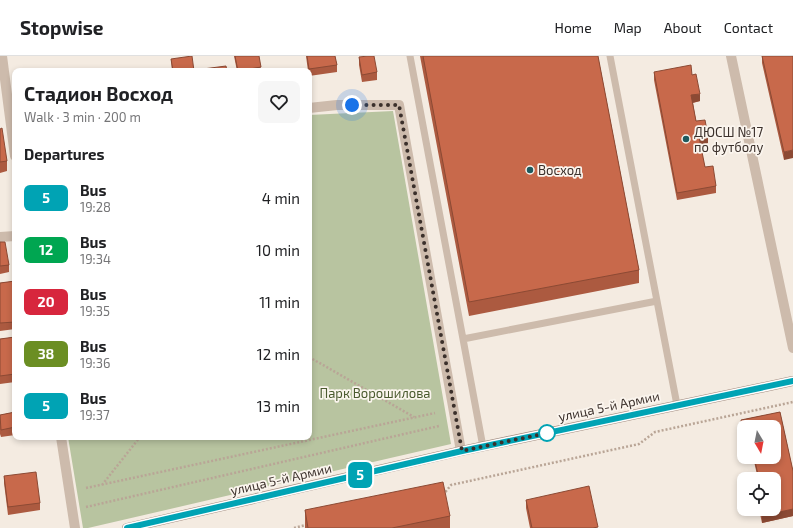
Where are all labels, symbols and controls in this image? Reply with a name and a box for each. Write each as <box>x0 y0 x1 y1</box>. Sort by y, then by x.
text: Stopwise <box>20 16 104 39</box>
text: Home <box>555 19 592 36</box>
text: Map <box>614 19 642 36</box>
text: About <box>664 19 702 36</box>
text: Contact <box>724 19 773 36</box>
button: heart <box>258 81 300 123</box>
text: Стадион Восход <box>24 82 173 105</box>
your location <box>342 95 362 115</box>
text: Walk · 3 min · 200 m <box>24 109 141 125</box>
place label: ДЮСШ №17 по футболу <box>694 124 764 155</box>
marker: ДЮСШ №17 по футболу <box>681 134 691 144</box>
text: Departures <box>24 145 104 163</box>
place label: Восход <box>538 162 582 178</box>
marker: Восход <box>525 165 535 175</box>
text: Bus <box>80 181 106 199</box>
text: 5 <box>42 189 50 206</box>
text: 4 min <box>262 189 300 207</box>
text: 19:28 <box>80 199 111 215</box>
text: Bus <box>80 233 106 251</box>
text: 12 <box>39 241 53 258</box>
text: 10 min <box>256 241 300 259</box>
text: 19:34 <box>80 251 111 267</box>
text: Bus <box>80 285 106 303</box>
text: 20 <box>38 293 54 310</box>
text: 11 min <box>259 293 300 311</box>
text: 19:35 <box>80 303 110 319</box>
text: Bus <box>80 337 106 355</box>
text: 38 <box>38 345 54 362</box>
text: 12 min <box>257 345 300 363</box>
text: 19:36 <box>80 355 110 371</box>
park label: Парк Ворошилова <box>319 385 431 401</box>
street label: улица 5-й Армии <box>557 387 661 425</box>
text: Bus <box>80 389 106 407</box>
text: 5 <box>42 397 50 414</box>
text: 13 min <box>257 397 300 415</box>
text: 19:37 <box>80 407 110 423</box>
north arrow <box>737 420 781 464</box>
map controls <box>737 420 781 516</box>
unlabelled marker <box>538 424 556 442</box>
street label: улица 5-й Армии <box>229 460 333 498</box>
line badge: 5 <box>347 462 373 488</box>
text: 5 <box>356 466 364 483</box>
button: locate <box>737 472 781 516</box>

